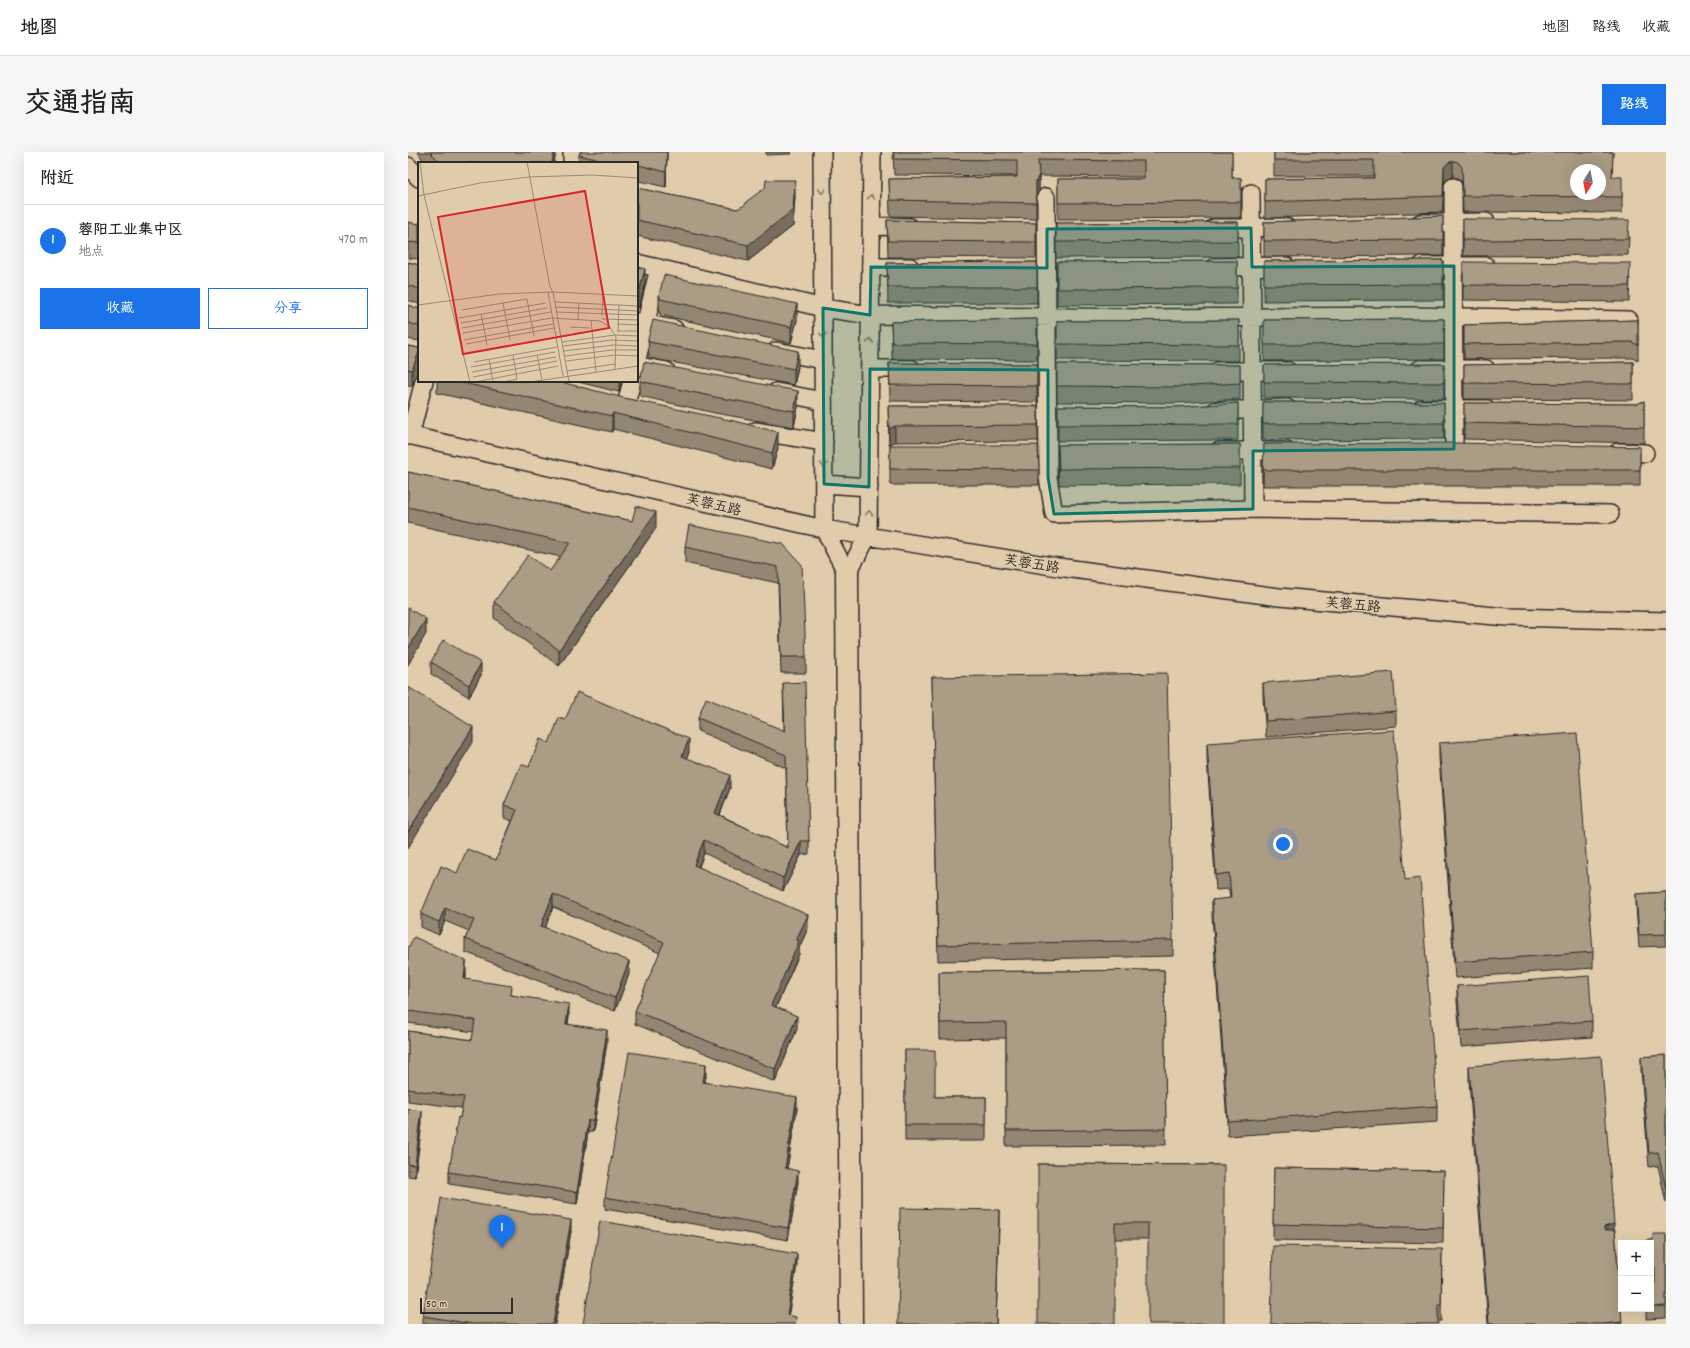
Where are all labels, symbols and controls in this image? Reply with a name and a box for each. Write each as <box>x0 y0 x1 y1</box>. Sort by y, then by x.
text: 地图 <box>20 16 58 43</box>
text: 地图 <box>1542 18 1570 38</box>
text: 路线 <box>1592 18 1620 38</box>
text: 收藏 <box>1642 18 1670 38</box>
button: 路线 <box>1602 84 1666 125</box>
text: 交通指南 <box>24 86 136 126</box>
inset map <box>418 162 638 382</box>
north arrow <box>1570 164 1606 200</box>
text: 附近 <box>40 168 74 192</box>
one-way arrow <box>818 188 826 194</box>
one-way arrow <box>867 194 875 200</box>
text: 蓉阳工业集中区 <box>78 220 183 242</box>
text: 1 <box>52 231 54 250</box>
text: 470 m <box>339 231 368 250</box>
text: 地点 <box>78 243 104 262</box>
button: 收藏 <box>40 288 200 329</box>
button: 分享 <box>208 288 368 329</box>
one-way arrow <box>819 332 827 338</box>
one-way arrow <box>866 338 874 344</box>
one-way arrow <box>820 462 828 468</box>
street label: 芙蓉五路 <box>684 490 743 522</box>
one-way arrow <box>864 510 873 516</box>
street label: 芙蓉五路 <box>1002 551 1061 579</box>
street label: 芙蓉五路 <box>1324 594 1382 618</box>
your location <box>1273 834 1293 854</box>
pin: 1 <box>489 1215 515 1248</box>
map controls <box>1618 1240 1654 1312</box>
button: + <box>1618 1240 1654 1276</box>
button: − <box>1618 1276 1654 1312</box>
scale bar <box>420 1296 513 1315</box>
text: 50 m <box>426 1297 447 1313</box>

